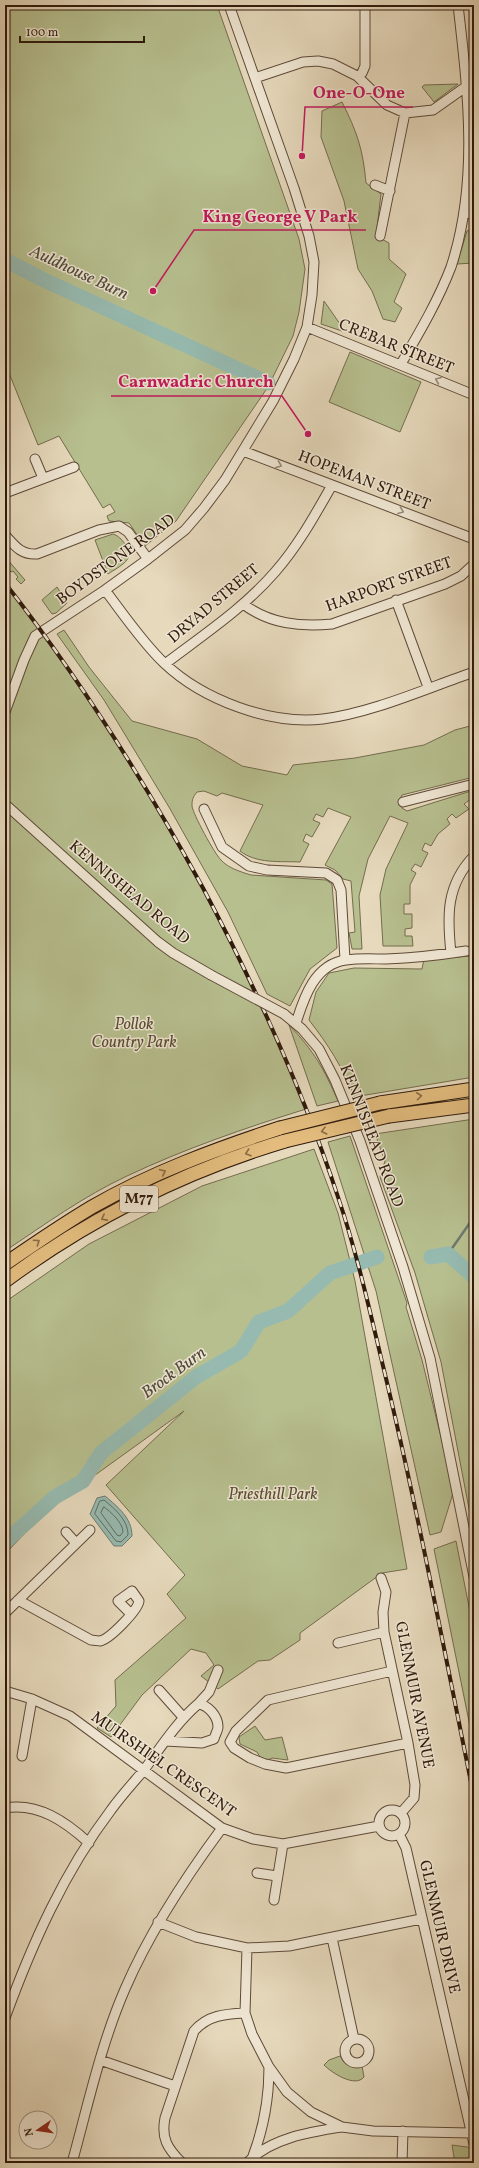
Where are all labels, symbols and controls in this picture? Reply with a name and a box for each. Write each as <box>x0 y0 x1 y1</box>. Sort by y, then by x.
scale bar <box>20 18 144 44</box>
text: 100 m <box>26 25 59 41</box>
callout: One-O-One <box>305 78 413 107</box>
text: One-O-One <box>313 82 405 105</box>
callout: King George V Park <box>194 201 366 230</box>
text: King George V Park <box>203 206 358 229</box>
water label: Auldhouse Burn <box>25 240 132 306</box>
street label: CREBAR STREET <box>335 314 457 380</box>
callout: Carnwadric Church <box>111 367 282 396</box>
text: Carnwadric Church <box>118 371 274 394</box>
one-way arrow <box>435 377 443 385</box>
street label: HOPEMAN STREET <box>295 446 433 516</box>
one-way arrow <box>276 460 283 468</box>
one-way arrow <box>397 506 404 514</box>
street label: BOYDSTONE ROAD <box>52 509 180 611</box>
street label: HARPORT STREET <box>323 552 455 618</box>
street label: DRYAD STREET <box>164 559 264 649</box>
street label: KENNISHEAD ROAD <box>64 836 194 950</box>
park label: Pollok Country Park <box>91 1014 177 1054</box>
street label: KENNISHEAD ROAD <box>334 1061 409 1211</box>
one-way arrow <box>416 1092 422 1101</box>
one-way arrow <box>321 1126 328 1135</box>
one-way arrow <box>244 1148 251 1157</box>
one-way arrow <box>159 1169 166 1177</box>
road number: M77 <box>120 1186 158 1212</box>
one-way arrow <box>101 1213 108 1220</box>
one-way arrow <box>33 1240 40 1247</box>
water label: Brock Burn <box>137 1342 211 1404</box>
park label: Priesthill Park <box>228 1484 318 1506</box>
street label: GLENMUIR AVENUE <box>389 1620 439 1770</box>
street label: MUIRSHIEL CRESCENT <box>86 1707 240 1823</box>
street label: GLENMUIR DRIVE <box>413 1858 465 1996</box>
north arrow <box>18 2110 58 2150</box>
text: N <box>22 2126 38 2137</box>

